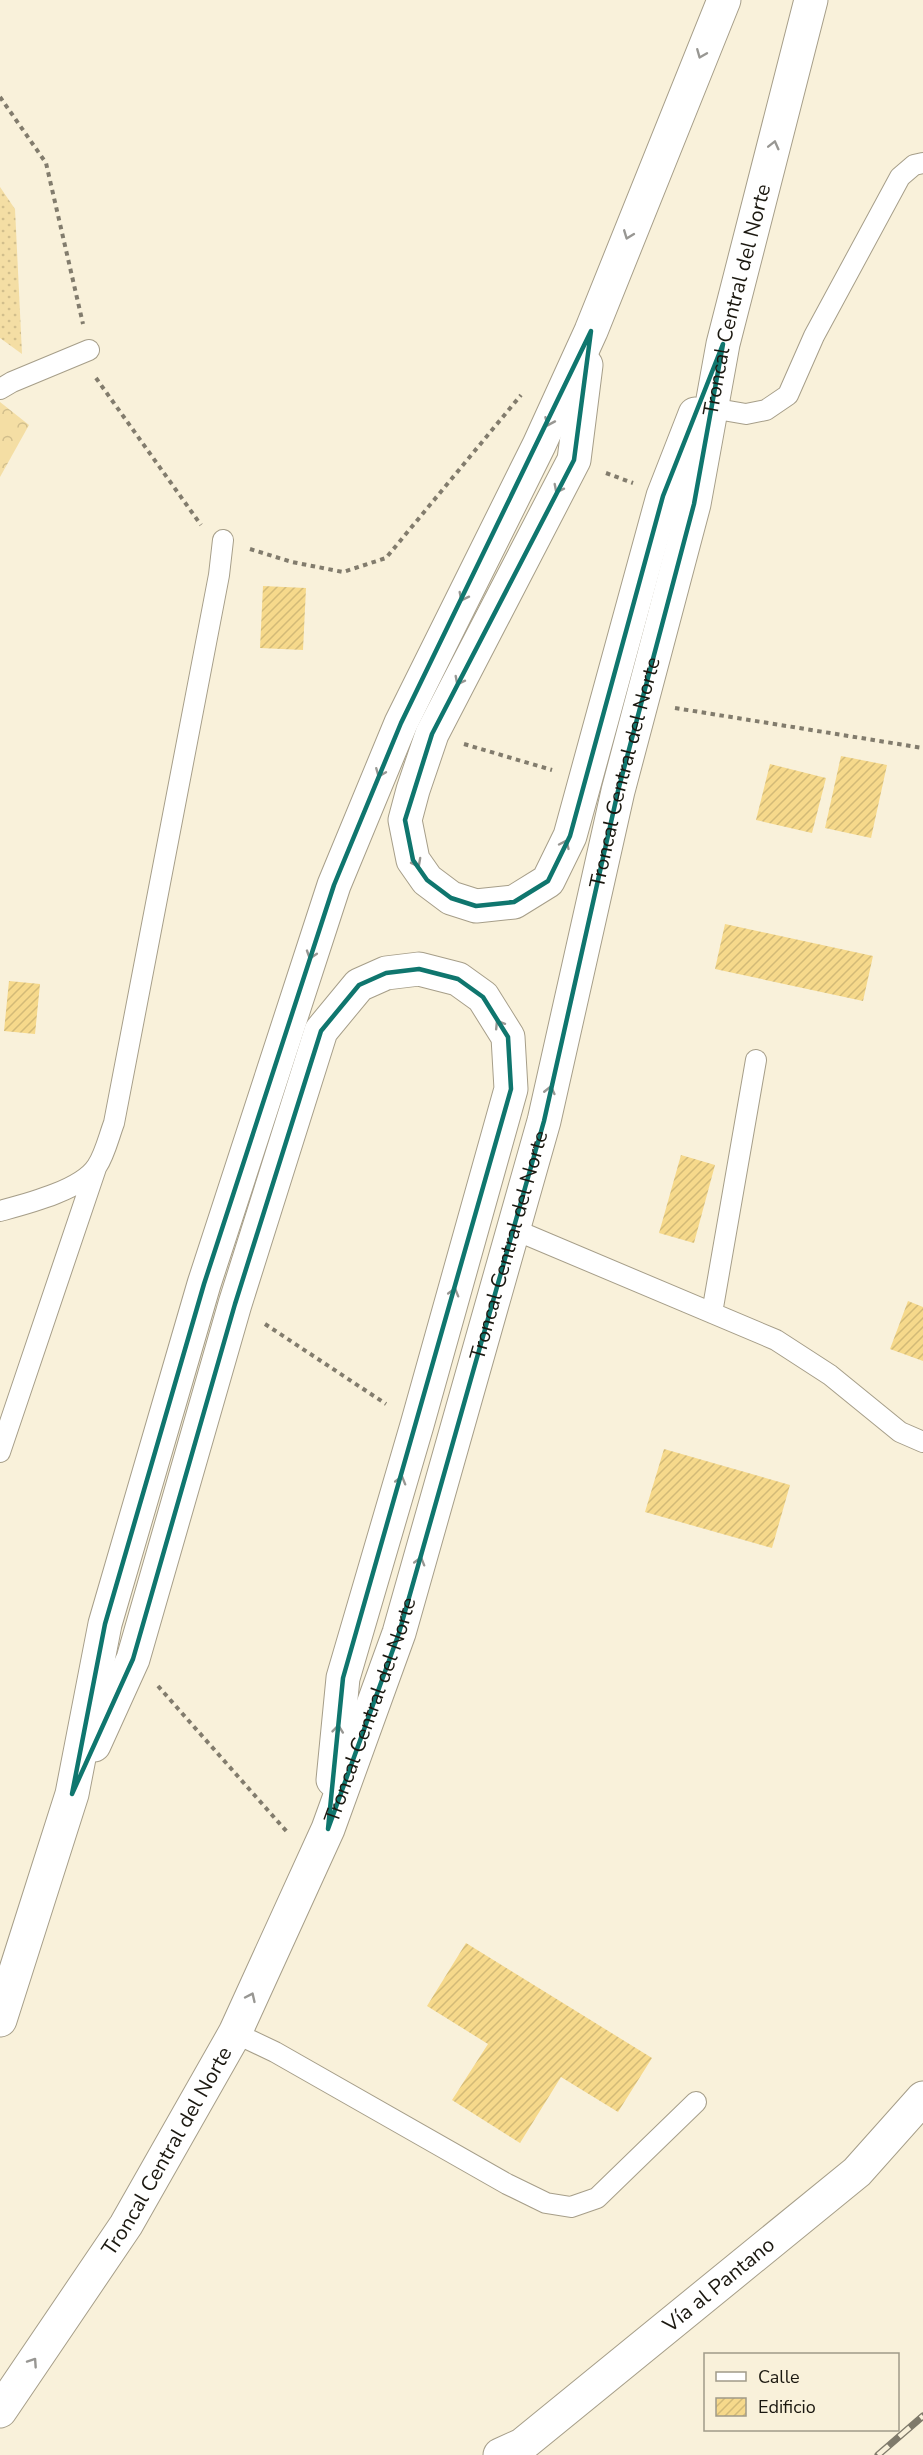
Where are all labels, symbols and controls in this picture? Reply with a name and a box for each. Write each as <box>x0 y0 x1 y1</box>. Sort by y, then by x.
one-way arrow <box>696 48 709 59</box>
one-way arrow <box>767 140 779 151</box>
street label: Troncal Central del Norte <box>696 181 777 418</box>
one-way arrow <box>623 229 635 240</box>
one-way arrow <box>545 416 557 427</box>
one-way arrow <box>554 483 566 494</box>
one-way arrow <box>459 591 471 602</box>
street label: Troncal Central del Norte <box>583 654 667 891</box>
one-way arrow <box>455 675 467 686</box>
one-way arrow <box>375 767 387 778</box>
one-way arrow <box>558 840 570 851</box>
one-way arrow <box>410 857 421 868</box>
one-way arrow <box>306 949 318 960</box>
one-way arrow <box>495 1020 507 1030</box>
one-way arrow <box>543 1085 556 1095</box>
street label: Troncal Central del Norte <box>463 1127 555 1363</box>
one-way arrow <box>447 1287 459 1298</box>
one-way arrow <box>394 1475 406 1486</box>
one-way arrow <box>413 1556 425 1567</box>
street label: Troncal Central del Norte <box>317 1594 422 1827</box>
one-way arrow <box>331 1725 344 1734</box>
one-way arrow <box>244 1992 256 2003</box>
street label: Troncal Central del Norte <box>95 2042 238 2261</box>
street label: Vía al Pantano <box>656 2231 781 2339</box>
legend <box>704 2353 899 2431</box>
one-way arrow <box>26 2358 37 2369</box>
text: Calle <box>758 2365 800 2389</box>
text: Edificio <box>758 2395 816 2419</box>

